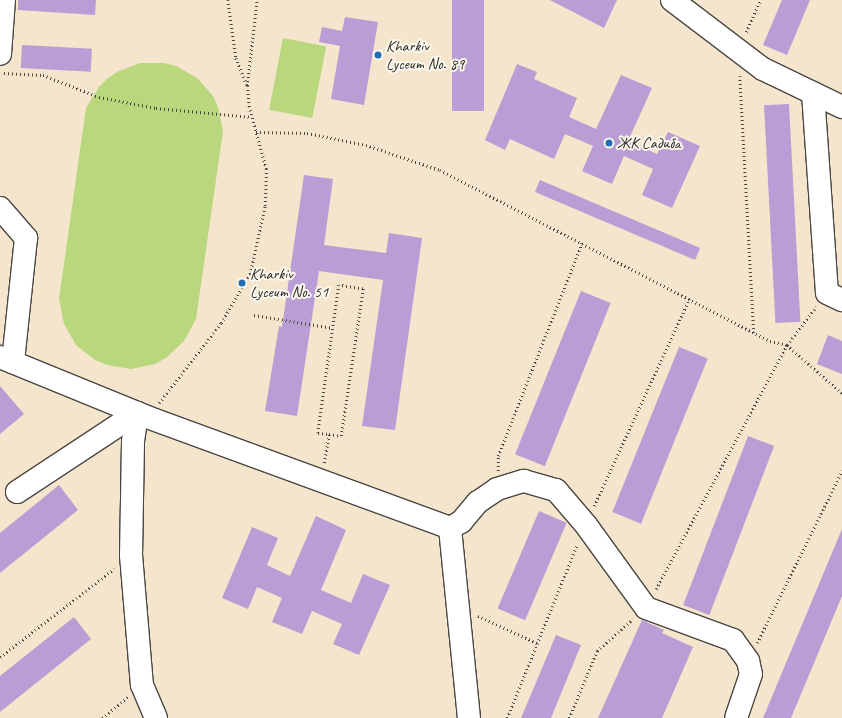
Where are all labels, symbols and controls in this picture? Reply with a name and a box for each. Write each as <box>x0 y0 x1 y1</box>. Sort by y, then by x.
place label: Kharkiv Lyceum No. 89 <box>386 36 464 74</box>
marker: Kharkiv Lyceum No. 89 <box>373 50 383 60</box>
place label: ЖК Садиба <box>617 133 680 153</box>
marker: ЖК Садиба <box>604 138 614 148</box>
place label: Kharkiv Lyceum No. 51 <box>250 264 328 302</box>
marker: Kharkiv Lyceum No. 51 <box>237 278 247 288</box>

